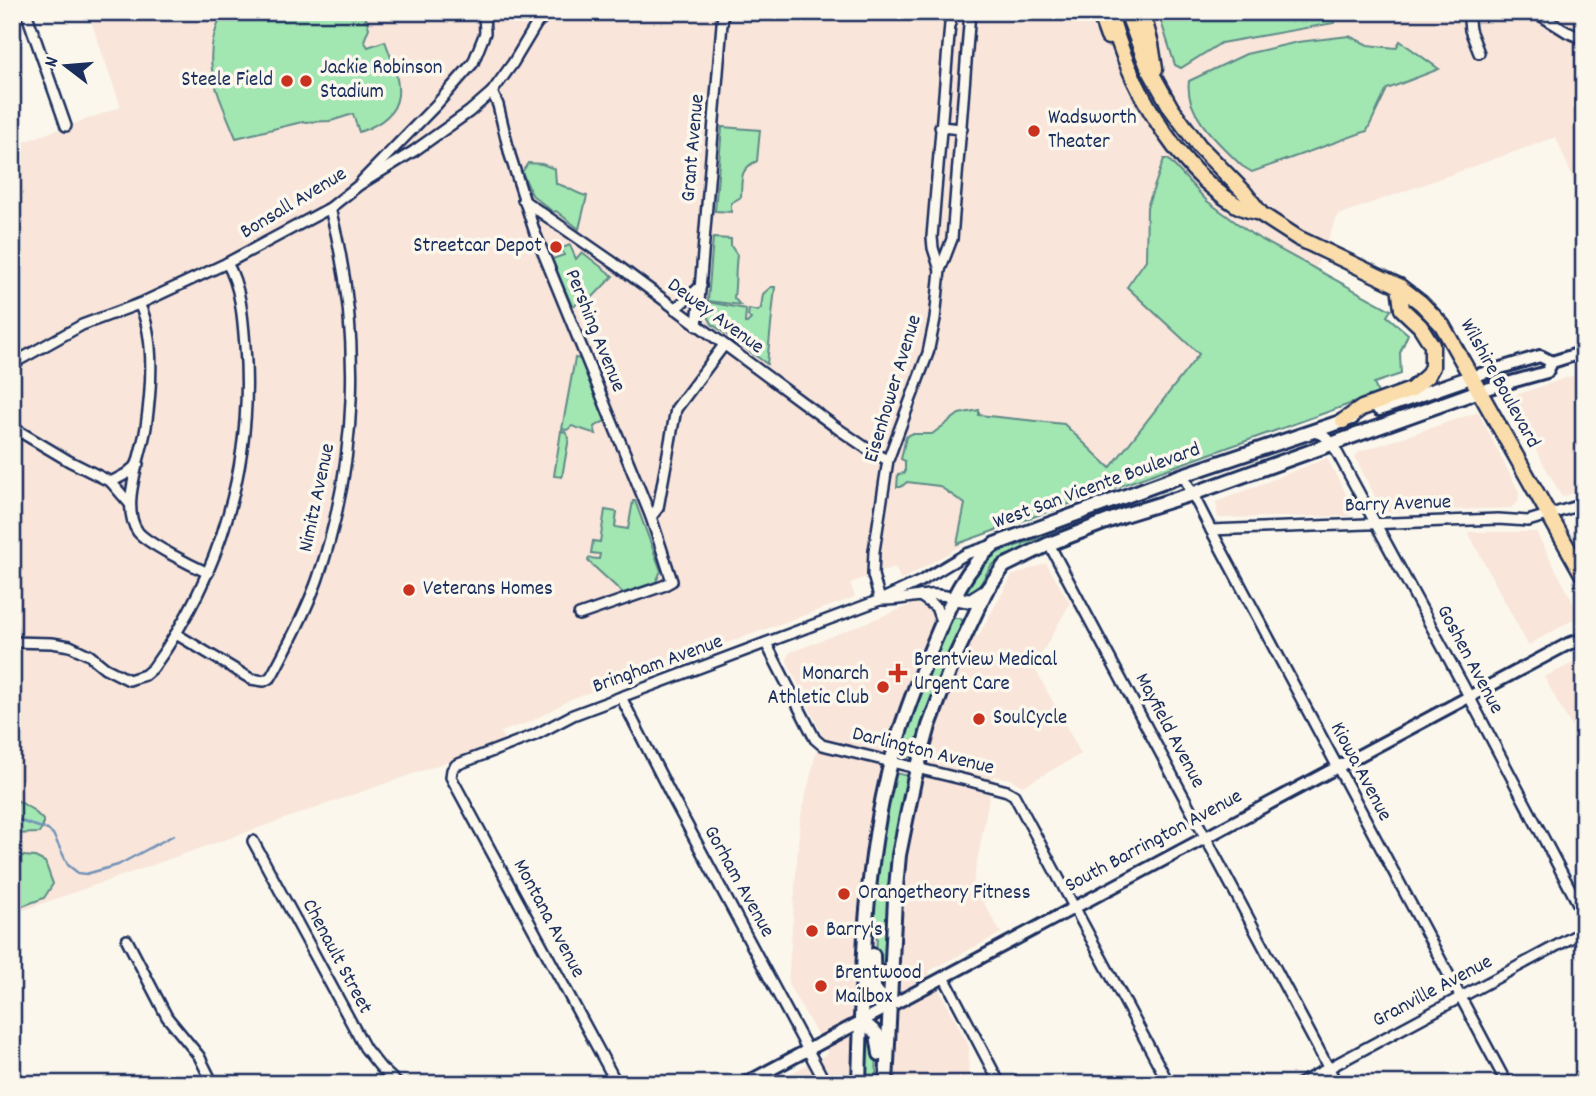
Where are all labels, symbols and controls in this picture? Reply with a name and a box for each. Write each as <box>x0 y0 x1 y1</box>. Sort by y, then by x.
north arrow <box>32 32 102 102</box>
text: N <box>39 54 67 71</box>
place label: Jackie Robinson Stadium <box>320 54 443 108</box>
place label: Steele Field <box>181 66 273 96</box>
marker: Steele Field <box>279 73 295 89</box>
marker: Jackie Robinson Stadium <box>298 73 314 89</box>
street label: Grant Avenue <box>674 93 714 203</box>
place label: Wadsworth Theater <box>1048 104 1137 158</box>
marker: Wadsworth Theater <box>1026 123 1042 139</box>
street label: Bonsall Avenue <box>235 160 353 248</box>
place label: Streetcar Depot <box>413 232 542 262</box>
marker: Streetcar Depot <box>548 239 564 255</box>
street label: Pershing Avenue <box>556 265 632 397</box>
street label: Dewey Avenue <box>660 271 770 363</box>
street label: Eisenhower Avenue <box>857 311 931 467</box>
street label: Wilshire Boulevard <box>1451 314 1547 454</box>
street label: West San Vicente Boulevard <box>989 436 1205 538</box>
street label: Nimitz Avenue <box>292 441 344 555</box>
street label: Barry Avenue <box>1344 488 1452 522</box>
place label: Veterans Homes <box>423 575 553 605</box>
marker: Veterans Homes <box>401 582 417 598</box>
street label: Goshen Avenue <box>1428 600 1510 720</box>
street label: Bringham Avenue <box>589 628 727 702</box>
place label: Brentview Medical Urgent Care <box>914 646 1057 700</box>
place label: Monarch Athletic Club <box>768 660 869 714</box>
marker: Brentview Medical Urgent Care <box>888 663 908 683</box>
street label: Mayfield Avenue <box>1126 668 1212 794</box>
marker: Monarch Athletic Club <box>875 679 891 695</box>
place label: SoulCycle <box>993 704 1067 734</box>
marker: SoulCycle <box>971 711 987 727</box>
street label: Kiowa Avenue <box>1321 717 1399 827</box>
street label: Darlington Avenue <box>849 720 997 784</box>
street label: South Barrington Avenue <box>1060 783 1248 901</box>
street label: Gorham Avenue <box>695 821 781 943</box>
street label: Montana Avenue <box>504 854 592 984</box>
place label: Orangetheory Fitness <box>858 879 1030 909</box>
marker: Orangetheory Fitness <box>836 886 852 902</box>
street label: Chenault Street <box>293 894 379 1020</box>
place label: Barry's <box>826 916 883 946</box>
marker: Barry's <box>804 923 820 939</box>
street label: Granville Avenue <box>1368 948 1498 1036</box>
place label: Brentwood Mailbox <box>835 959 922 1013</box>
marker: Brentwood Mailbox <box>813 978 829 994</box>

